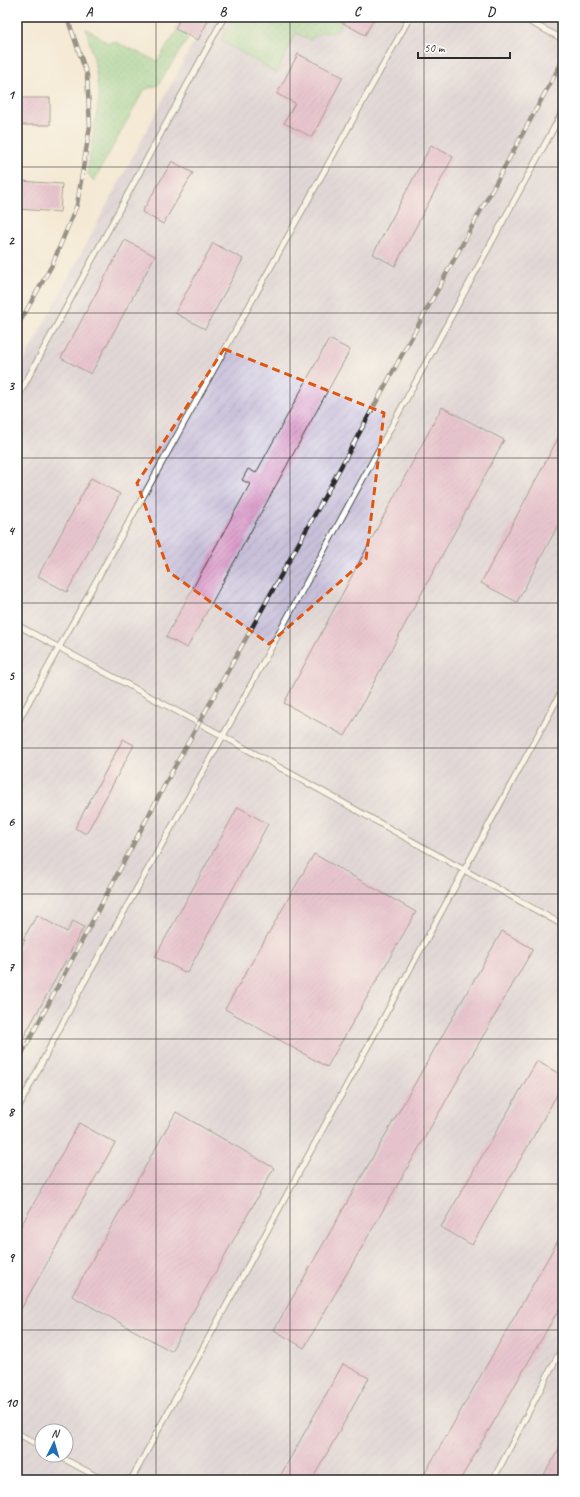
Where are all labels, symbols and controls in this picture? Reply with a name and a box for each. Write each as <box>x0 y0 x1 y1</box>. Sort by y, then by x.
text: A <box>86 4 94 20</box>
text: B <box>220 4 228 20</box>
text: C <box>354 4 362 20</box>
text: D <box>487 4 496 20</box>
scale bar <box>418 34 510 60</box>
text: 50 m <box>424 40 446 56</box>
text: 1 <box>8 87 16 103</box>
text: 2 <box>8 233 15 249</box>
text: 3 <box>8 378 15 394</box>
text: 4 <box>8 523 16 539</box>
text: 5 <box>8 668 15 684</box>
text: 6 <box>8 814 15 830</box>
text: 7 <box>8 959 15 975</box>
text: 8 <box>8 1104 16 1120</box>
text: 9 <box>8 1250 15 1266</box>
text: 10 <box>5 1395 18 1411</box>
north arrow <box>34 1423 74 1463</box>
text: N <box>51 1426 61 1440</box>

